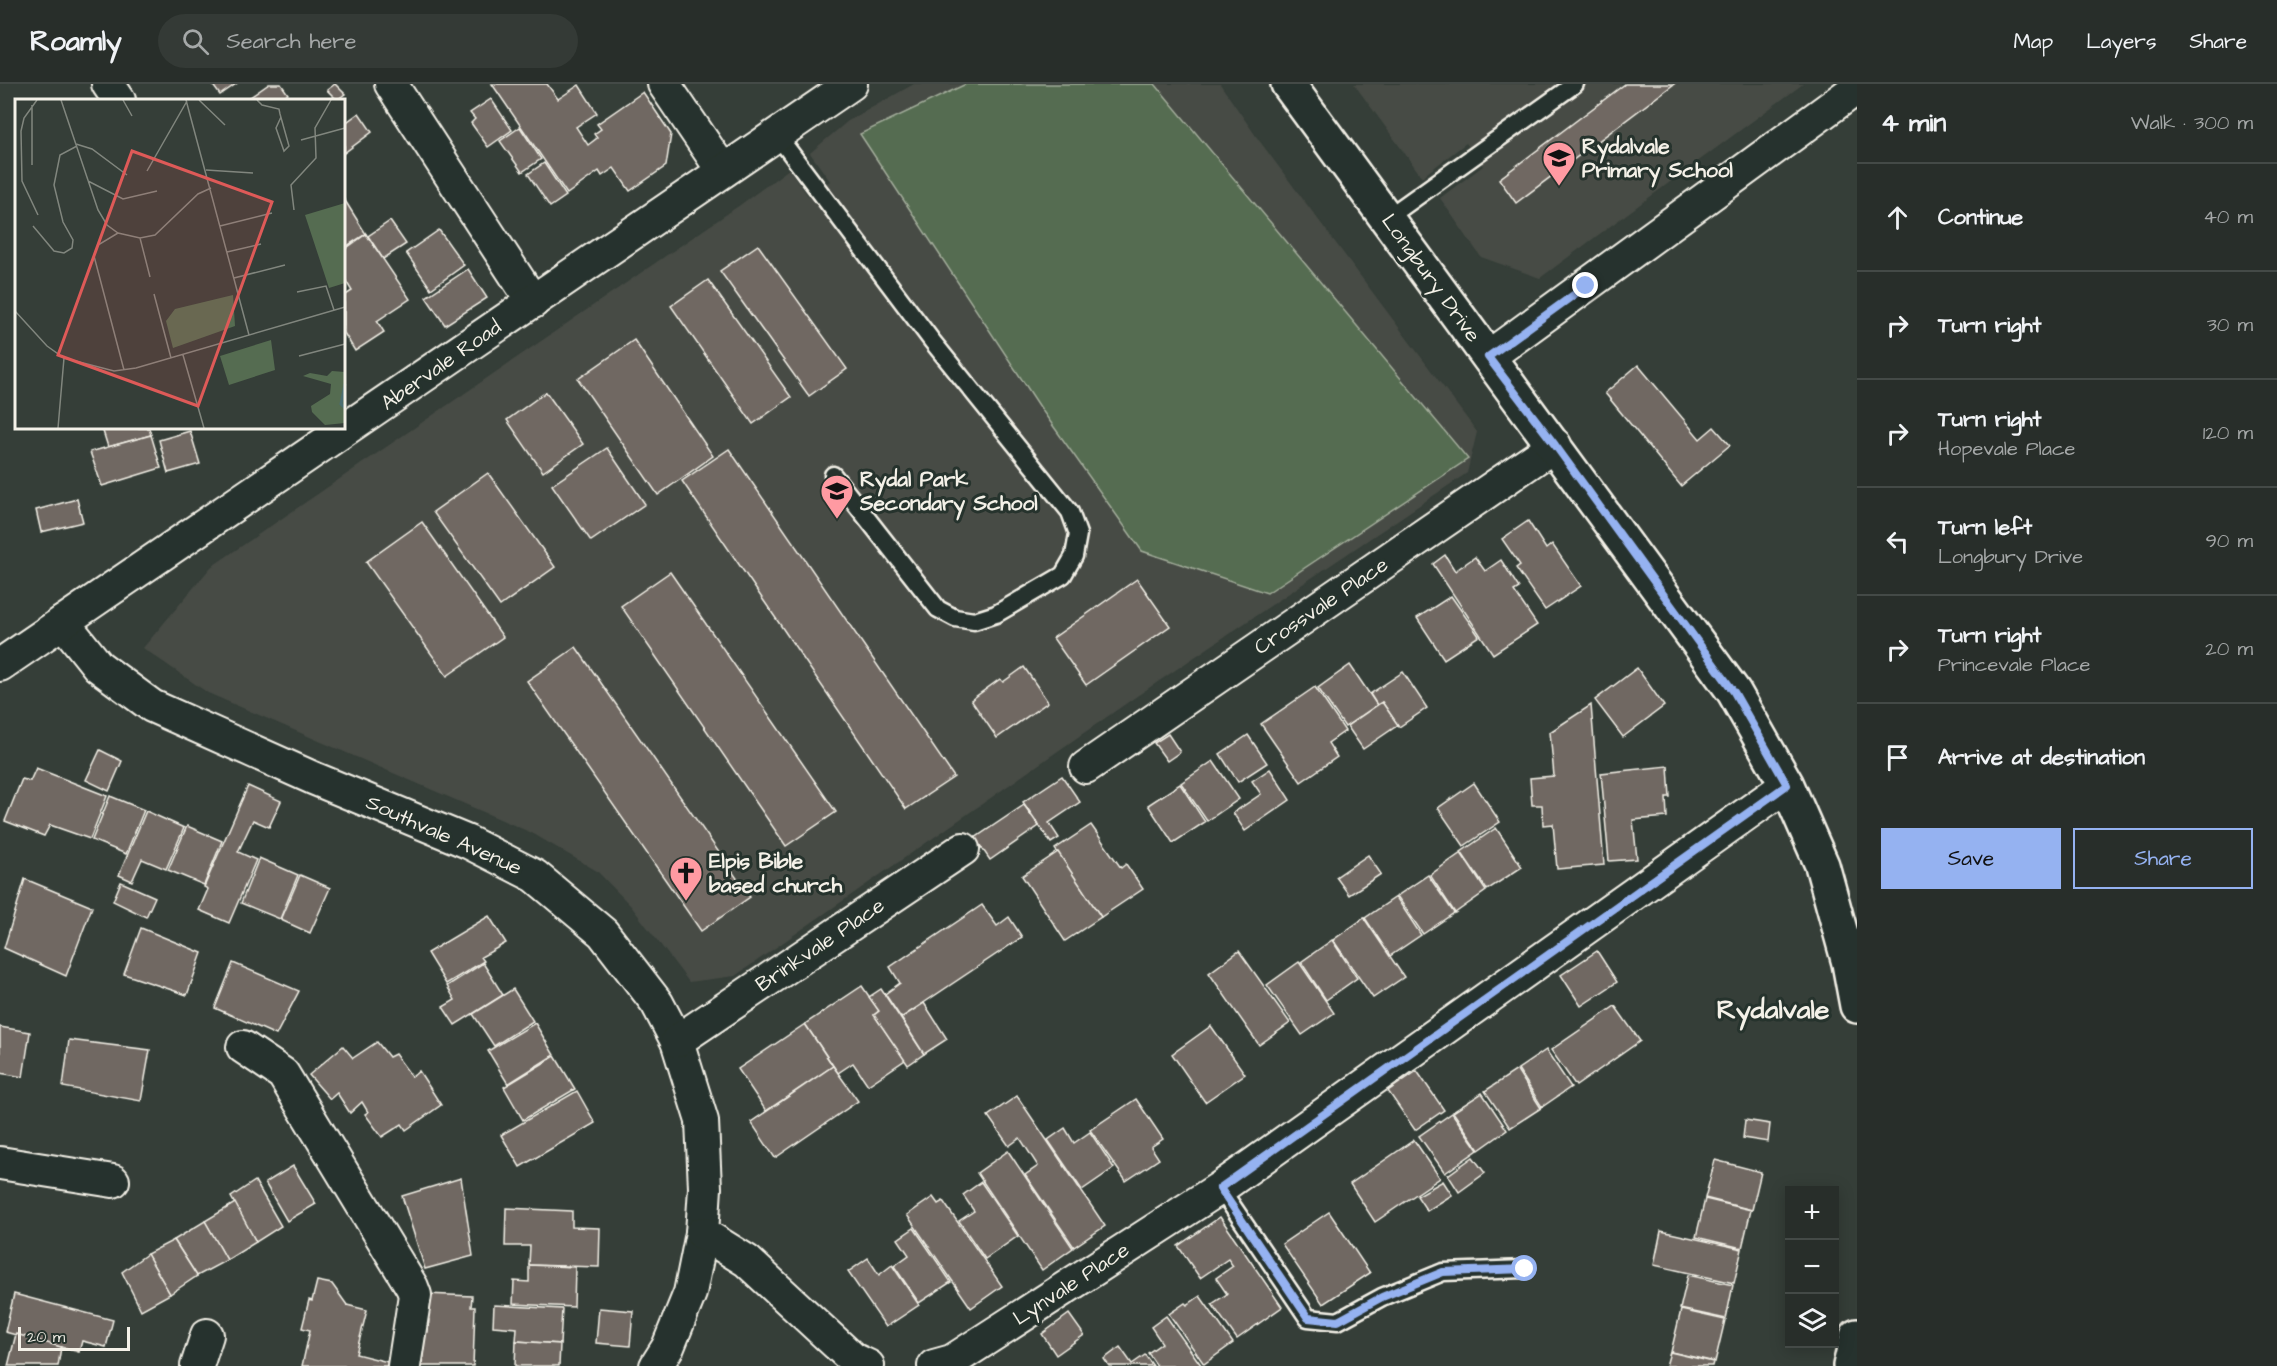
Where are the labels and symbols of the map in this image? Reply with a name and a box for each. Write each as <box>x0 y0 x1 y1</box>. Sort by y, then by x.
inset map <box>15 99 345 429</box>
place label: Rydalvale Primary School <box>1582 132 1734 188</box>
school or university icon: Rydalvale Primary School <box>1541 140 1577 187</box>
street label: Longbury Drive <box>1373 208 1487 349</box>
route end <box>1572 272 1598 298</box>
street label: Abervale Road <box>375 313 507 417</box>
place label: Rydal Park Secondary School <box>859 465 1038 521</box>
school or university icon: Rydal Park Secondary School <box>819 473 855 520</box>
street label: Crossvale Place <box>1248 550 1394 662</box>
street label: Southvale Avenue <box>361 788 527 882</box>
place label: Elpis Bible based church <box>709 847 843 900</box>
church icon: Elpis Bible based church <box>668 855 704 902</box>
street label: Brinkvale Place <box>750 891 890 999</box>
district label: Rydalvale <box>1717 991 1830 1031</box>
street label: Lynvale Place <box>1007 1236 1136 1334</box>
route start <box>1511 1255 1537 1281</box>
scale bar <box>18 1324 130 1352</box>

